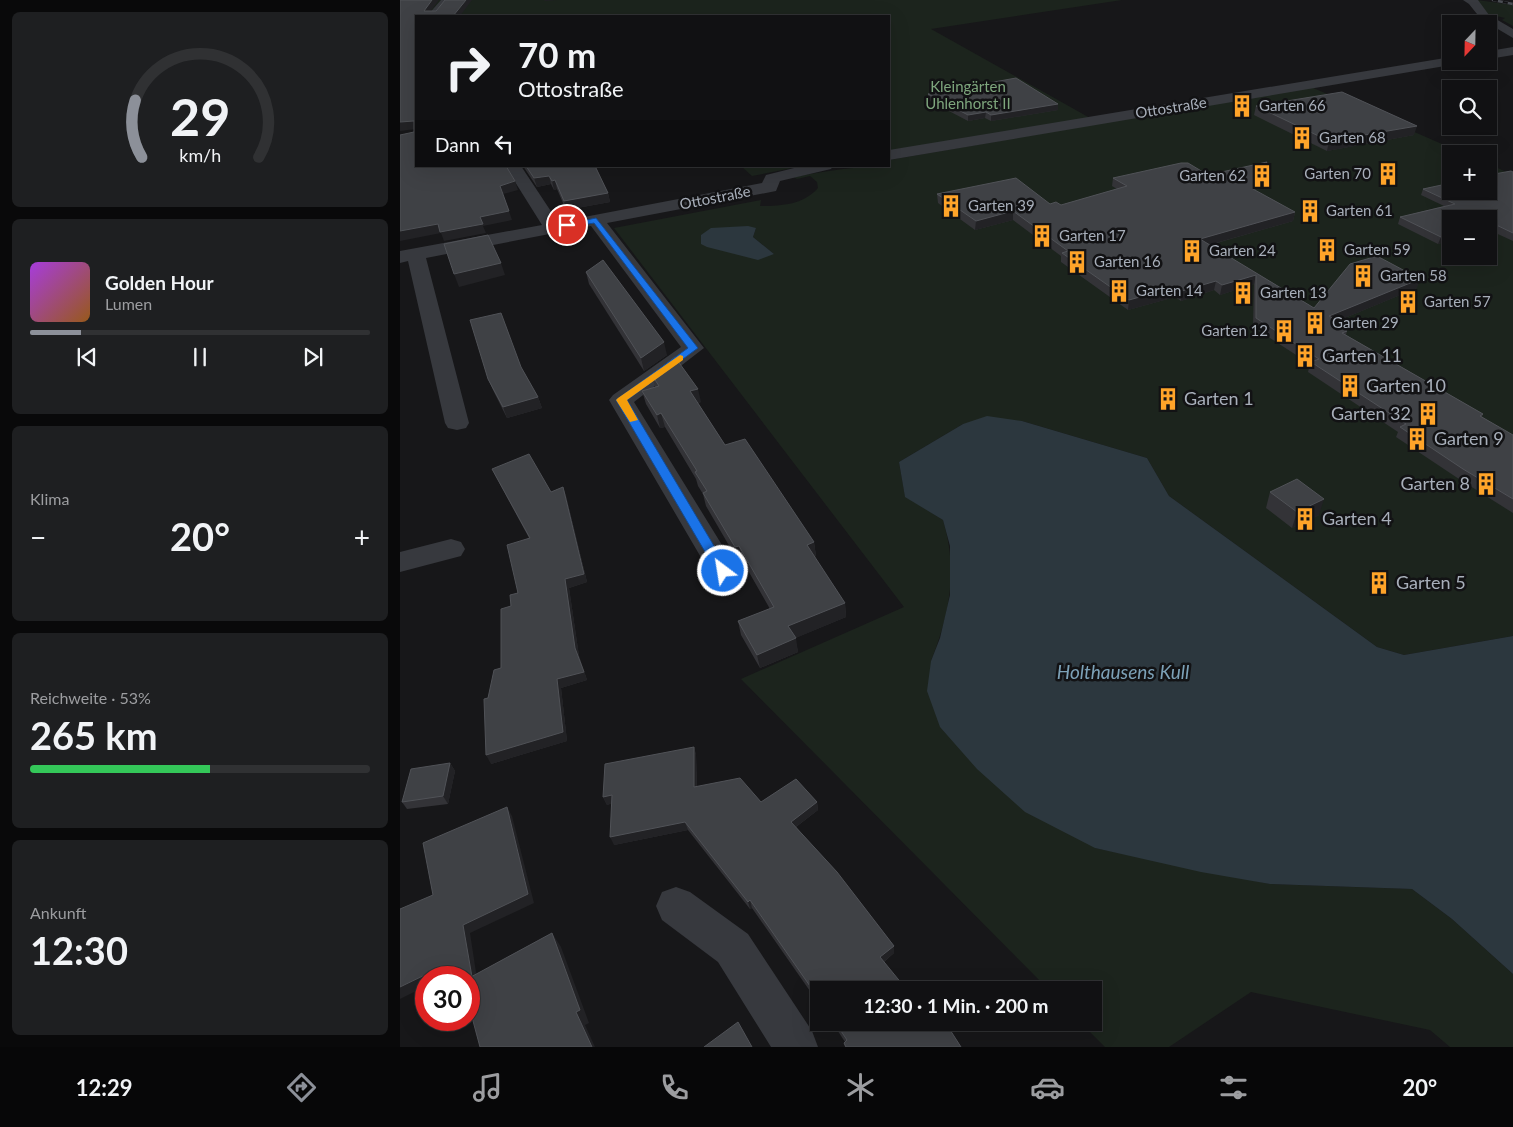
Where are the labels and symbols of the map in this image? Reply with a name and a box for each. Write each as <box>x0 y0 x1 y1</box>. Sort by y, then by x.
north arrow <box>1442 15 1498 70</box>
park label: Kleingärten Uhlenhorst II <box>925 77 1011 112</box>
street label: Ottostraße <box>1134 92 1208 122</box>
building icon: Garten 66 <box>1229 93 1255 119</box>
place label: Garten 66 <box>1259 96 1326 114</box>
building icon: Garten 68 <box>1289 125 1315 151</box>
place label: Garten 68 <box>1319 128 1386 146</box>
building icon: Garten 70 <box>1375 161 1401 187</box>
building icon: Garten 62 <box>1249 163 1275 189</box>
place label: Garten 70 <box>1304 164 1371 182</box>
place label: Garten 62 <box>1179 166 1246 184</box>
street label: Ottostraße <box>678 181 752 213</box>
building icon: Garten 39 <box>938 193 964 219</box>
place label: Garten 39 <box>968 196 1035 214</box>
building icon: Garten 61 <box>1297 198 1323 224</box>
place label: Garten 61 <box>1326 201 1393 219</box>
pin <box>546 204 588 246</box>
building icon: Garten 17 <box>1029 223 1055 249</box>
place label: Garten 17 <box>1059 226 1126 244</box>
building icon: Garten 59 <box>1314 237 1340 263</box>
building icon: Garten 24 <box>1179 238 1205 264</box>
place label: Garten 59 <box>1344 240 1411 258</box>
place label: Garten 24 <box>1209 241 1276 259</box>
building icon: Garten 16 <box>1064 249 1090 275</box>
place label: Garten 16 <box>1094 252 1161 270</box>
building icon: Garten 58 <box>1350 263 1376 289</box>
place label: Garten 58 <box>1380 266 1447 284</box>
building icon: Garten 14 <box>1106 278 1132 304</box>
building icon: Garten 13 <box>1230 280 1256 306</box>
place label: Garten 14 <box>1136 281 1203 299</box>
place label: Garten 13 <box>1260 283 1327 301</box>
building icon: Garten 57 <box>1395 289 1421 315</box>
place label: Garten 57 <box>1424 292 1491 310</box>
building icon: Garten 29 <box>1302 310 1328 336</box>
place label: Garten 29 <box>1332 313 1399 331</box>
building icon: Garten 12 <box>1271 318 1297 344</box>
place label: Garten 12 <box>1201 321 1268 339</box>
building icon: Garten 11 <box>1292 343 1318 369</box>
place label: Garten 11 <box>1322 344 1402 366</box>
building icon: Garten 10 <box>1337 373 1363 399</box>
place label: Garten 10 <box>1366 374 1446 396</box>
building icon: Garten 1 <box>1155 386 1181 412</box>
place label: Garten 1 <box>1184 387 1254 409</box>
building icon: Garten 32 <box>1415 401 1441 427</box>
place label: Garten 32 <box>1331 402 1411 424</box>
building icon: Garten 9 <box>1404 426 1430 452</box>
place label: Garten 9 <box>1434 427 1504 449</box>
building icon: Garten 8 <box>1473 471 1499 497</box>
place label: Garten 8 <box>1400 472 1470 494</box>
building icon: Garten 4 <box>1292 506 1318 532</box>
place label: Garten 4 <box>1322 507 1392 529</box>
position arrow <box>696 544 748 596</box>
building icon: Garten 5 <box>1366 570 1392 596</box>
place label: Garten 5 <box>1396 571 1466 593</box>
water label: Holthausens Kull <box>1057 660 1189 683</box>
speed limit sign: 30 <box>415 966 480 1031</box>

